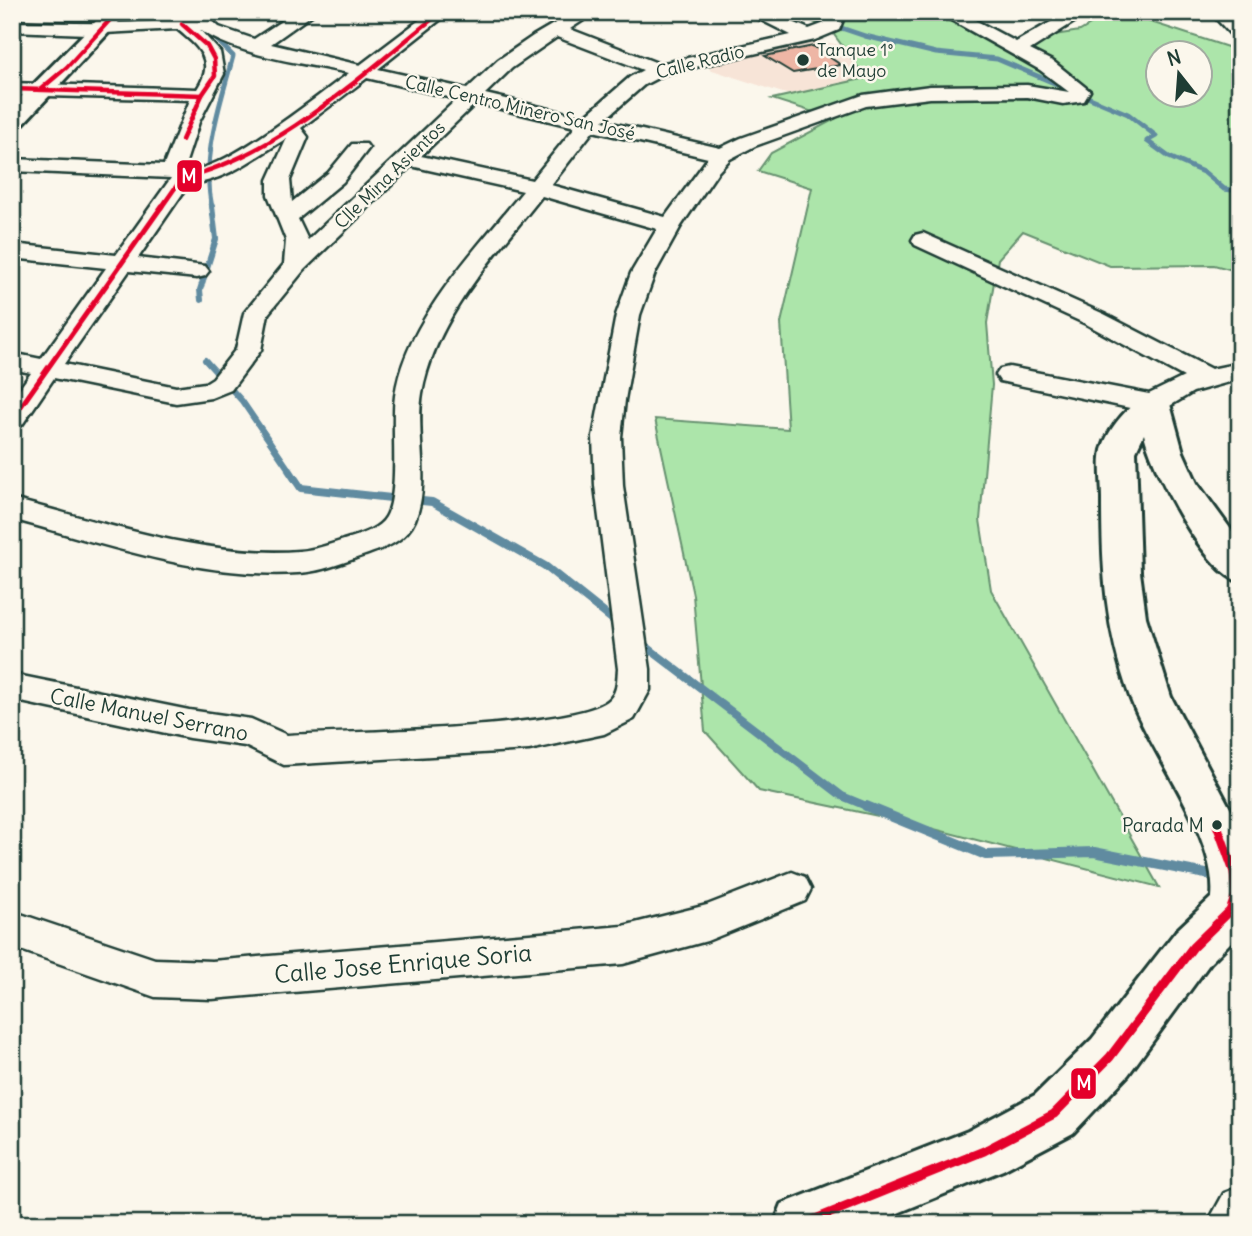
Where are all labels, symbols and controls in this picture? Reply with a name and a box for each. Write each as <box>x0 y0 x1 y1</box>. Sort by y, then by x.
place label: Tanque 1° de Mayo <box>817 38 893 82</box>
north arrow <box>1144 38 1214 108</box>
street label: Calle Radio <box>653 39 746 84</box>
text: N <box>1164 44 1184 71</box>
marker: Tanque 1° de Mayo <box>795 52 811 68</box>
street label: Calle Centro Minero San José <box>403 70 637 145</box>
street label: Clle Mina Asientos <box>329 116 450 233</box>
line badge: M <box>176 159 203 193</box>
text: M <box>181 164 197 188</box>
street label: Calle Manuel Serrano <box>48 682 250 747</box>
place label: Parada M <box>1122 813 1204 837</box>
marker: Parada M <box>1210 818 1224 832</box>
street label: Calle Jose Enrique Soria <box>273 937 533 989</box>
line badge: M <box>1070 1067 1097 1100</box>
text: M <box>1076 1071 1092 1095</box>

